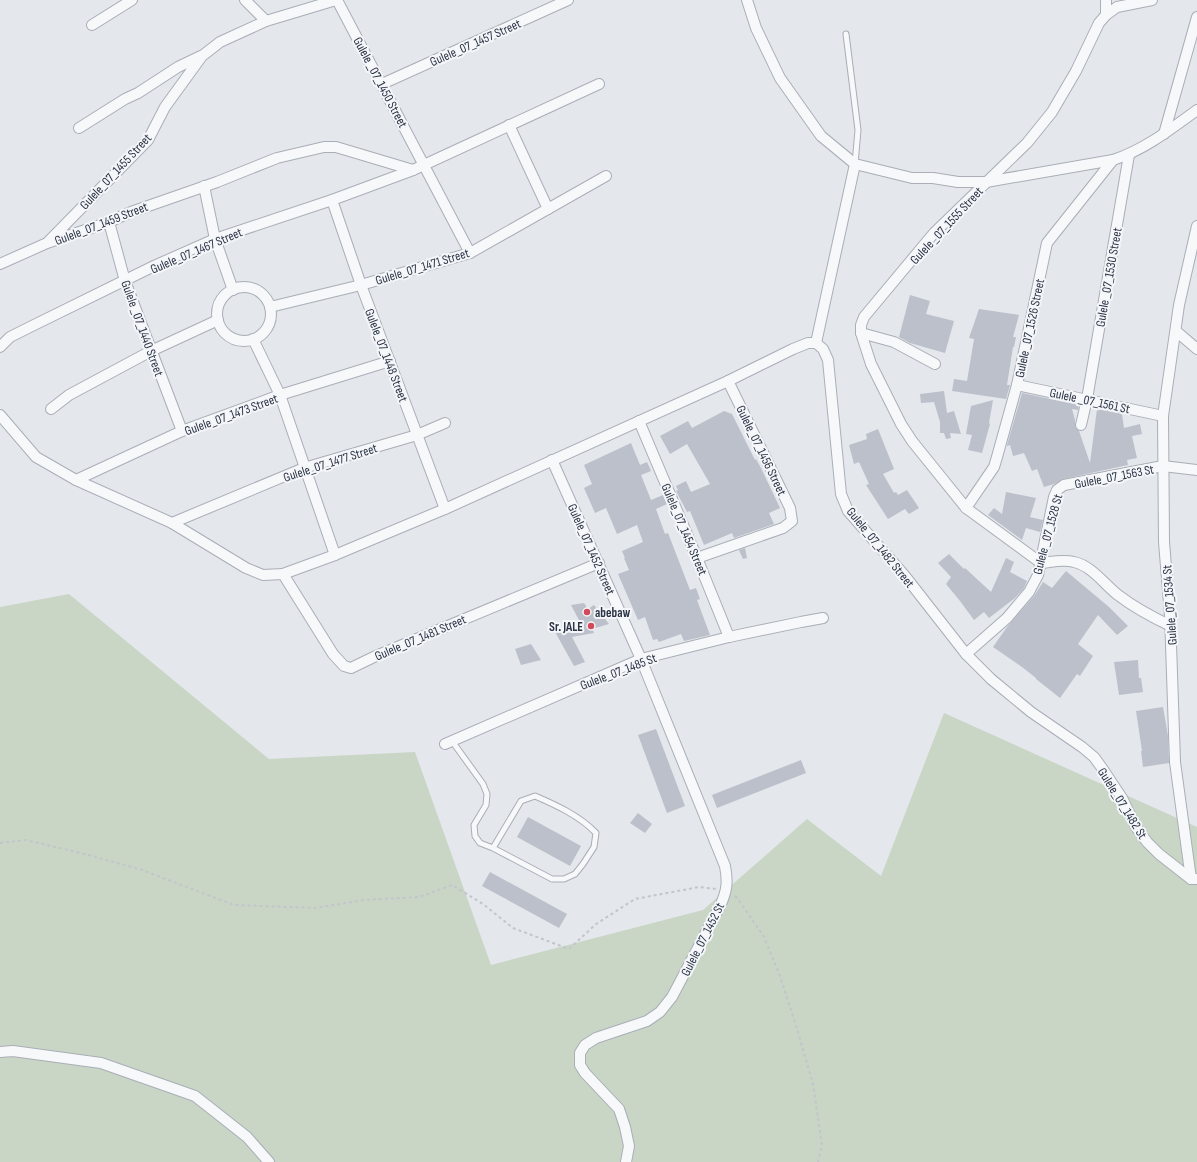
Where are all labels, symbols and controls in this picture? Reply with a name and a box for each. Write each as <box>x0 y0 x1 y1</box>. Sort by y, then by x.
street label: Gulele_07_1457 Street <box>427 16 523 70</box>
street label: Gulele _07_1450 Street <box>349 34 411 131</box>
street label: Gulele_07_1455 Street <box>76 130 155 213</box>
street label: Gulele _07_1555 Street <box>907 184 987 268</box>
street label: Gulele_07_1459 Street <box>52 199 150 249</box>
street label: Gulele_07_1467 Street <box>148 224 245 278</box>
street label: Gulele _07_1530 Street <box>1092 226 1126 328</box>
street label: Gulele_07_1471 Street <box>373 245 471 289</box>
street label: Gulele _07_1526 Street <box>1012 277 1048 379</box>
street label: Gulele _07_1440 Street <box>117 278 167 379</box>
street label: Gulele_07_1448 Street <box>361 306 411 404</box>
street label: Gulele _07_1561 St <box>1048 385 1131 417</box>
street label: Gulele_07_1473 Street <box>183 391 280 439</box>
street label: Gulele_07_1456 Street <box>732 403 790 498</box>
street label: Gulele_07_1477 Street <box>281 440 379 486</box>
street label: Gulele_07_1563 St <box>1073 461 1155 493</box>
street label: Gulele_07_1454 Street <box>658 481 711 578</box>
street label: Gulele _07_1528 St <box>1030 492 1066 576</box>
street label: Gulele_07_1452 Street <box>564 501 618 598</box>
street label: Gulele_07_1482 Street <box>843 504 918 591</box>
street label: Gulele_07_1534 St <box>1159 564 1181 646</box>
place label: abebaw <box>595 605 630 621</box>
marker: abebaw <box>582 607 592 617</box>
street label: Gulele_07_1481 Street <box>372 611 469 664</box>
place label: Sr. JALE <box>549 619 583 635</box>
marker: Sr. JALE <box>586 621 596 631</box>
street label: Gulele_07_1485 St <box>578 650 659 694</box>
street label: Gulele_07_1482 St <box>1094 765 1150 842</box>
street label: Gulele_07_1452 St <box>678 900 728 979</box>

